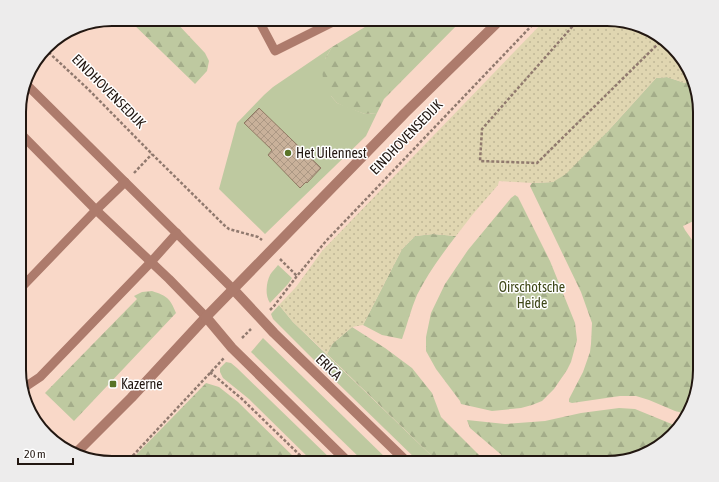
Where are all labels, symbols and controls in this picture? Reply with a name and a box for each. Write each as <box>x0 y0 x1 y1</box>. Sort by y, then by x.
street label: EINDHOVENSEDIJK <box>69 51 149 131</box>
street label: EINDHOVENSEDIJK <box>366 96 446 178</box>
place label: Het Uilennest <box>296 145 367 161</box>
marker: Het Uilennest <box>283 148 293 158</box>
park label: Oirschotsche Heide <box>499 279 565 311</box>
street label: ERICA <box>313 351 345 383</box>
place label: Kazerne <box>121 376 163 392</box>
marker: Kazerne <box>108 379 118 389</box>
scale bar <box>18 440 73 466</box>
text: 20 m <box>24 447 46 461</box>

